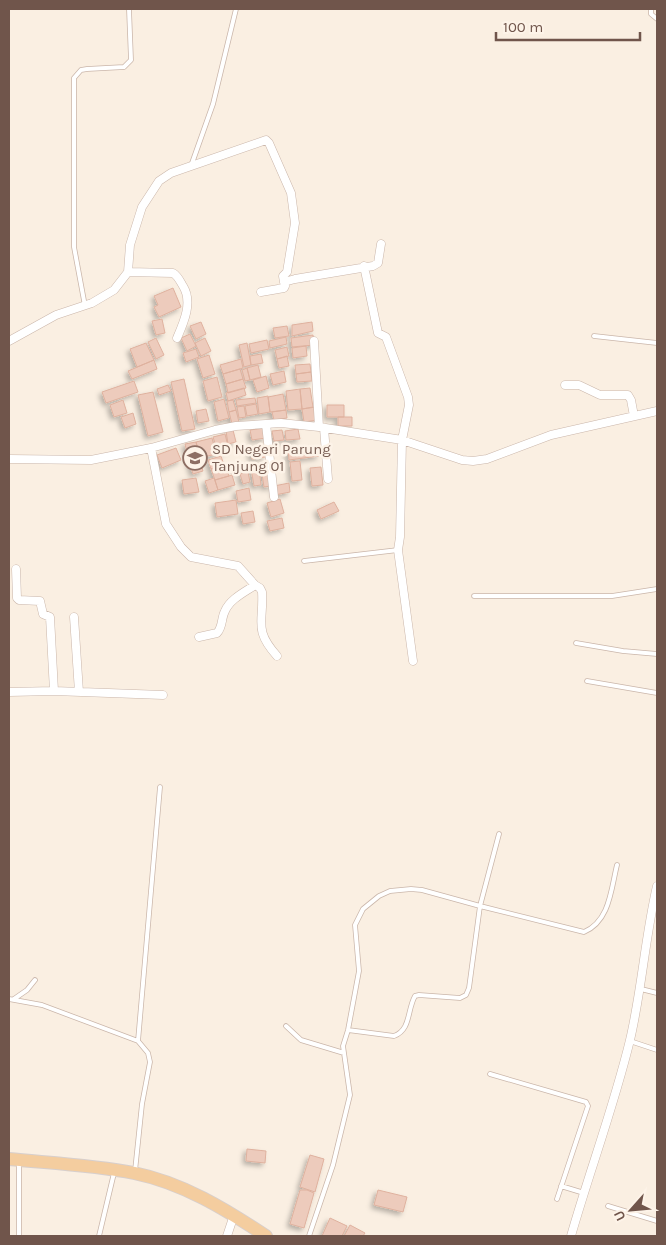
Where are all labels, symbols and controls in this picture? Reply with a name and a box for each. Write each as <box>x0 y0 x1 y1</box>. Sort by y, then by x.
scale bar <box>496 10 640 42</box>
text: 100 m <box>503 18 543 36</box>
place label: SD Negeri Parung Tanjung 01 <box>212 440 331 475</box>
school or university icon: SD Negeri Parung Tanjung 01 <box>182 445 208 471</box>
north arrow <box>606 1185 656 1235</box>
text: U <box>610 1208 630 1224</box>

